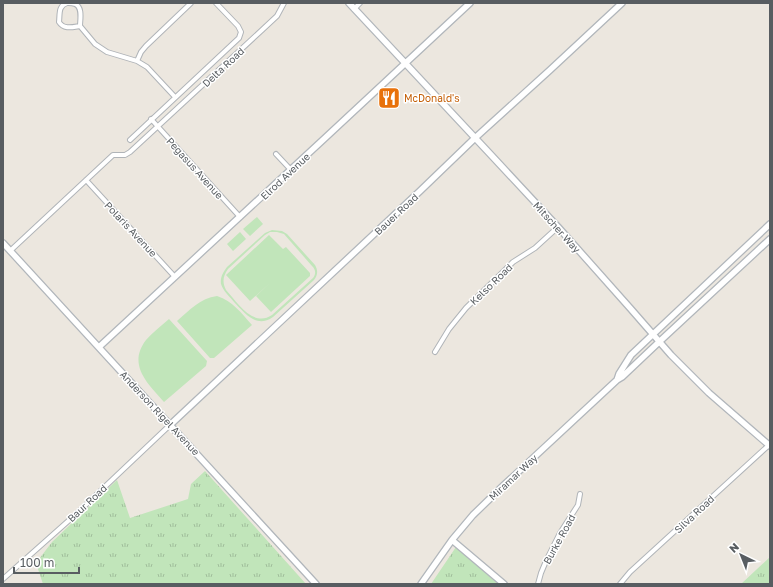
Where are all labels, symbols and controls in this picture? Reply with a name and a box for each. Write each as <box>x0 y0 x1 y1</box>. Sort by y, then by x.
street label: Delta Road <box>200 45 246 89</box>
restaurant icon: McDonald's <box>376 85 402 111</box>
place label: McDonald's <box>404 92 460 104</box>
street label: Pegasus Avenue <box>164 135 226 201</box>
street label: Elrod Avenue <box>258 150 312 202</box>
street label: Bauer Road <box>372 191 420 237</box>
street label: Polaris Avenue <box>102 199 160 259</box>
street label: Mitscher Way <box>531 199 583 255</box>
street label: Kelso Road <box>467 261 515 307</box>
street label: Anderson Rigel Avenue <box>118 368 202 458</box>
street label: Miramar Way <box>486 451 540 502</box>
street label: Baur Road <box>65 482 109 524</box>
street label: Silva Road <box>672 493 716 535</box>
street label: Burke Road <box>540 512 578 566</box>
north arrow <box>721 535 761 575</box>
text: N <box>726 540 741 555</box>
scale bar <box>14 549 79 575</box>
text: 100 m <box>20 555 54 570</box>

